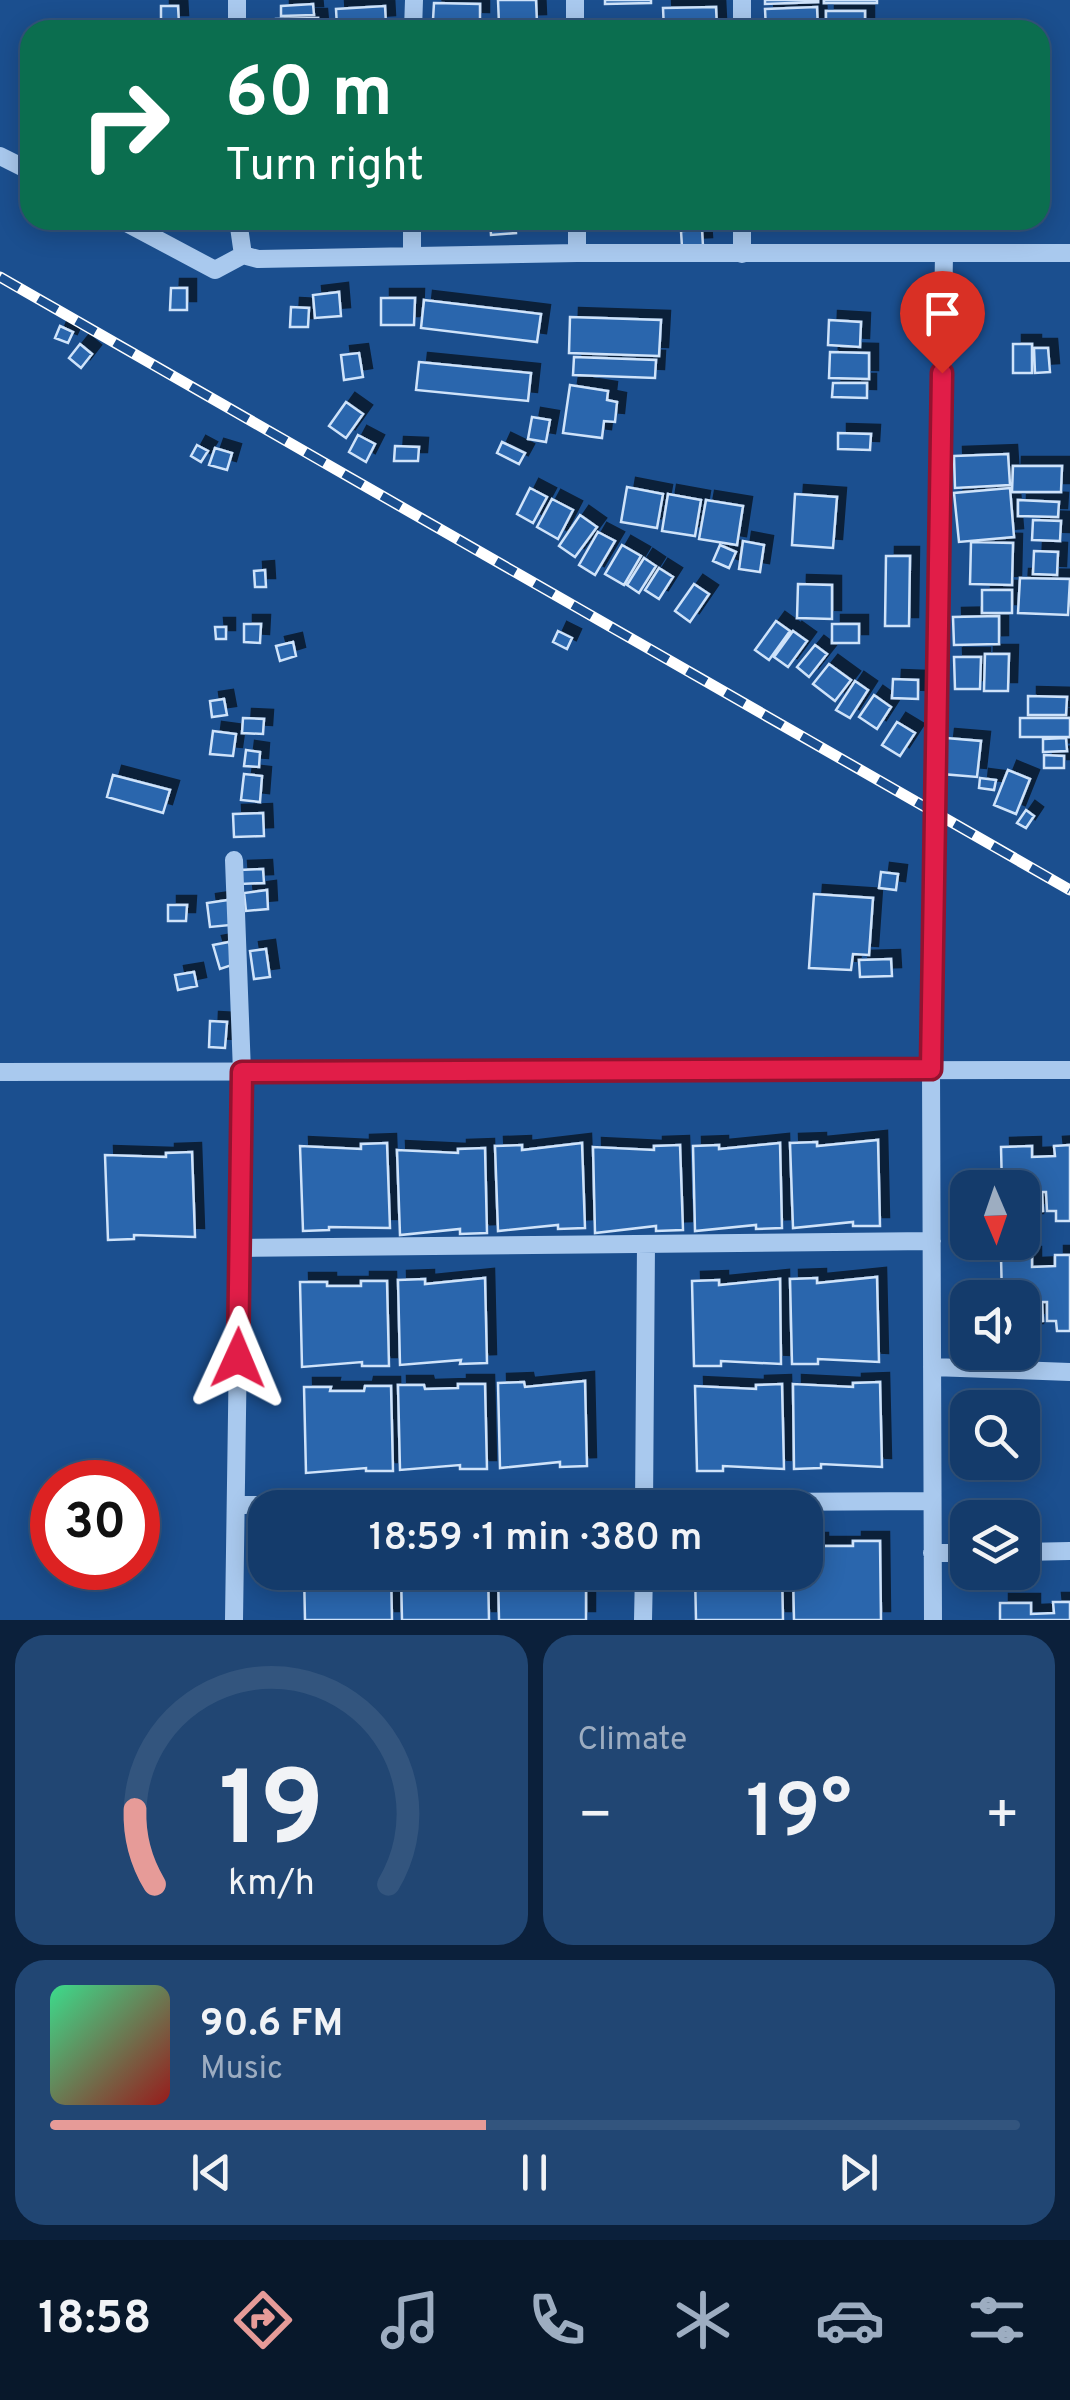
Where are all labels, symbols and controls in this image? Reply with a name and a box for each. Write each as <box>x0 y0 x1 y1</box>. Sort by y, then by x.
text: 60 m <box>225 52 393 141</box>
icon: right <box>60 60 190 190</box>
text: Turn right <box>225 139 424 196</box>
pin <box>900 271 985 374</box>
icon: arrive <box>915 286 970 341</box>
north arrow <box>950 1170 1040 1260</box>
map controls <box>950 1170 1040 1590</box>
button: sound <box>950 1280 1040 1370</box>
position arrow <box>186 1306 290 1410</box>
button: search <box>950 1390 1040 1480</box>
speed limit sign: 30 <box>30 1460 160 1590</box>
button: layers <box>950 1500 1040 1590</box>
text: 18:59 · 1 min · 380 m <box>369 1515 702 1564</box>
text: Climate <box>578 1721 687 1761</box>
text: 19 <box>218 1750 324 1882</box>
text: 19° <box>746 1769 852 1864</box>
text: − <box>578 1783 613 1853</box>
text: + <box>985 1783 1020 1853</box>
text: km/h <box>228 1862 315 1908</box>
text: 90.6 FM <box>200 2001 343 2050</box>
text: Music <box>200 2050 283 2090</box>
icon: previous <box>184 2145 239 2200</box>
icon: pause <box>507 2145 562 2200</box>
icon: next <box>831 2145 886 2200</box>
icon: directions <box>228 2285 298 2355</box>
icon: music <box>375 2285 445 2355</box>
icon: phone <box>522 2285 592 2355</box>
icon: climate <box>668 2285 738 2355</box>
icon: car <box>815 2285 885 2355</box>
icon: filters <box>962 2285 1032 2355</box>
text: 18:58 <box>38 2292 151 2349</box>

